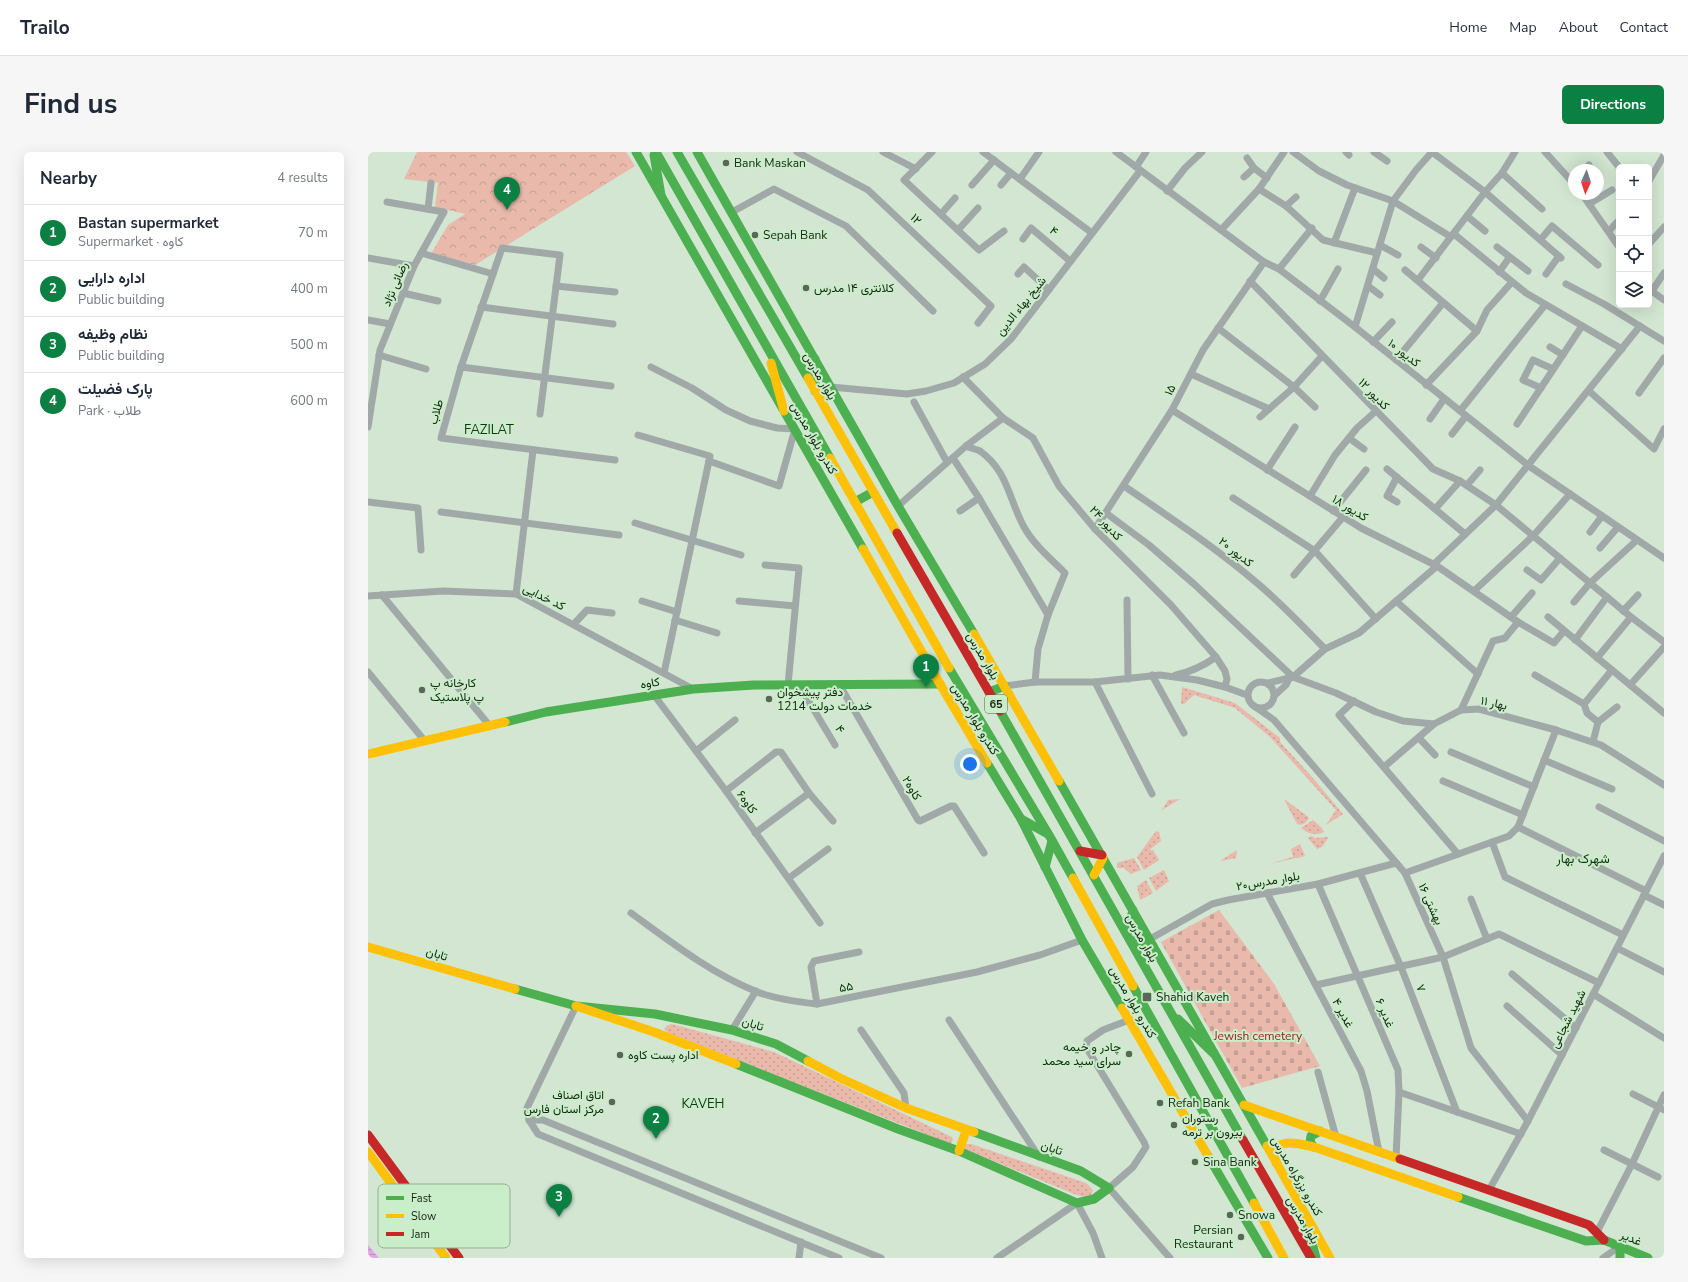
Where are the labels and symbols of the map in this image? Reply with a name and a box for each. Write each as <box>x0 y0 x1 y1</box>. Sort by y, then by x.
place label: Bank Maskan <box>734 155 806 171</box>
marker: Bank Maskan <box>721 158 731 168</box>
north arrow <box>1568 164 1604 200</box>
pin: 4 <box>494 177 520 210</box>
street label: ۱۲ <box>907 210 925 228</box>
street label: ۴ <box>1046 223 1062 239</box>
place label: Sepah Bank <box>763 227 828 243</box>
marker: Sepah Bank <box>750 230 760 240</box>
street label: رضائی نژاد <box>378 259 412 309</box>
street label: شیخ بهاء الدین <box>992 273 1051 340</box>
place label: کلانتری ۱۴ مدرس <box>814 280 894 296</box>
marker: کلانتری ۱۴ مدرس <box>801 283 811 293</box>
street label: کدیور ۱۰ <box>1384 335 1424 371</box>
street label: بلوار مدرس <box>800 349 840 403</box>
street label: کدیور ۱۲ <box>1355 375 1393 413</box>
street label: ۱۵ <box>1160 382 1180 398</box>
street label: طلاب <box>425 397 447 426</box>
street label: کندرو بلوار مدرس <box>787 399 841 477</box>
district label: FAZILAT <box>464 421 514 439</box>
street label: کدیور ۱۸ <box>1329 491 1371 525</box>
street label: کدیور ۲۴ <box>1086 502 1126 544</box>
street label: کدیور ۲۰ <box>1215 533 1257 571</box>
street label: کد خدایی <box>520 580 568 614</box>
street label: بلوار مدرس <box>963 629 1003 683</box>
pin: 1 <box>913 654 939 687</box>
street label: کاوه <box>639 674 661 692</box>
place label: کارخانه پ پ پلاستیک <box>430 675 484 705</box>
street label: کندرو بلوار مدرس <box>947 680 1003 758</box>
place label: دفتر پیشخوان خدمات دولت 1214 <box>777 684 872 714</box>
marker: کارخانه پ پ پلاستیک <box>417 685 427 695</box>
street label: بهار ۱۱ <box>1479 692 1509 714</box>
marker: دفتر پیشخوان خدمات دولت 1214 <box>764 694 774 704</box>
road number: 65 <box>985 695 1007 713</box>
street label: ۴ <box>831 722 849 736</box>
your location <box>960 754 980 774</box>
street label: کاوه۲ <box>899 773 925 803</box>
street label: کاوه۶ <box>733 787 761 817</box>
district label: شهرک بهار <box>1555 850 1610 868</box>
street label: بلوار مدرس۲۰ <box>1235 868 1301 894</box>
street label: ۱۶ بهشتی <box>1415 881 1447 927</box>
street label: بلوار مدرس <box>1122 911 1162 965</box>
street label: تابان <box>424 943 450 965</box>
street label: کندرو بلوار مدرس <box>1106 963 1160 1041</box>
street label: ۵۵ <box>838 978 854 996</box>
street label: ۷ <box>1412 982 1430 994</box>
street label: شهید شجاعی <box>1546 987 1590 1051</box>
place label: Shahid Kaveh <box>1156 989 1229 1005</box>
marker: Shahid Kaveh <box>1141 991 1153 1003</box>
street label: غدیر ۴ <box>1329 995 1357 1031</box>
street label: غدیر ۶ <box>1372 996 1398 1030</box>
street label: تابان <box>740 1013 766 1035</box>
park label: Jewish cemetery <box>1213 1028 1303 1044</box>
place label: چادر و خیمه سرای سید محمد <box>1042 1039 1121 1069</box>
place label: اداره پست کاوه <box>628 1047 699 1063</box>
marker: چادر و خیمه سرای سید محمد <box>1124 1049 1134 1059</box>
marker: اداره پست کاوه <box>615 1050 625 1060</box>
place label: اتاق اصناف مرکز استان فارس <box>524 1087 604 1117</box>
district label: KAVEH <box>682 1095 724 1113</box>
place label: Refah Bank <box>1168 1095 1231 1111</box>
marker: اتاق اصناف مرکز استان فارس <box>607 1097 617 1107</box>
marker: Refah Bank <box>1155 1098 1165 1108</box>
pin: 2 <box>643 1106 669 1139</box>
place label: رستوران بیرون بر ترمه <box>1182 1110 1243 1140</box>
marker: رستوران بیرون بر ترمه <box>1169 1120 1179 1130</box>
street label: کندرو بزرگراه مدرس <box>1268 1133 1326 1219</box>
street label: تابان <box>1039 1137 1065 1159</box>
place label: Sina Bank <box>1203 1154 1258 1170</box>
marker: Sina Bank <box>1190 1157 1200 1167</box>
legend <box>378 1184 510 1248</box>
pin: 3 <box>546 1184 572 1217</box>
text: Fast <box>411 1191 432 1206</box>
street label: بلوار مدرس <box>1283 1193 1323 1247</box>
place label: Snowa <box>1238 1207 1275 1223</box>
text: Slow <box>411 1209 436 1224</box>
marker: Snowa <box>1225 1210 1235 1220</box>
place label: Persian Restaurant <box>1174 1222 1234 1252</box>
street label: غدیر <box>1617 1226 1644 1249</box>
text: Jam <box>410 1227 430 1242</box>
marker: Persian Restaurant <box>1236 1232 1246 1242</box>

